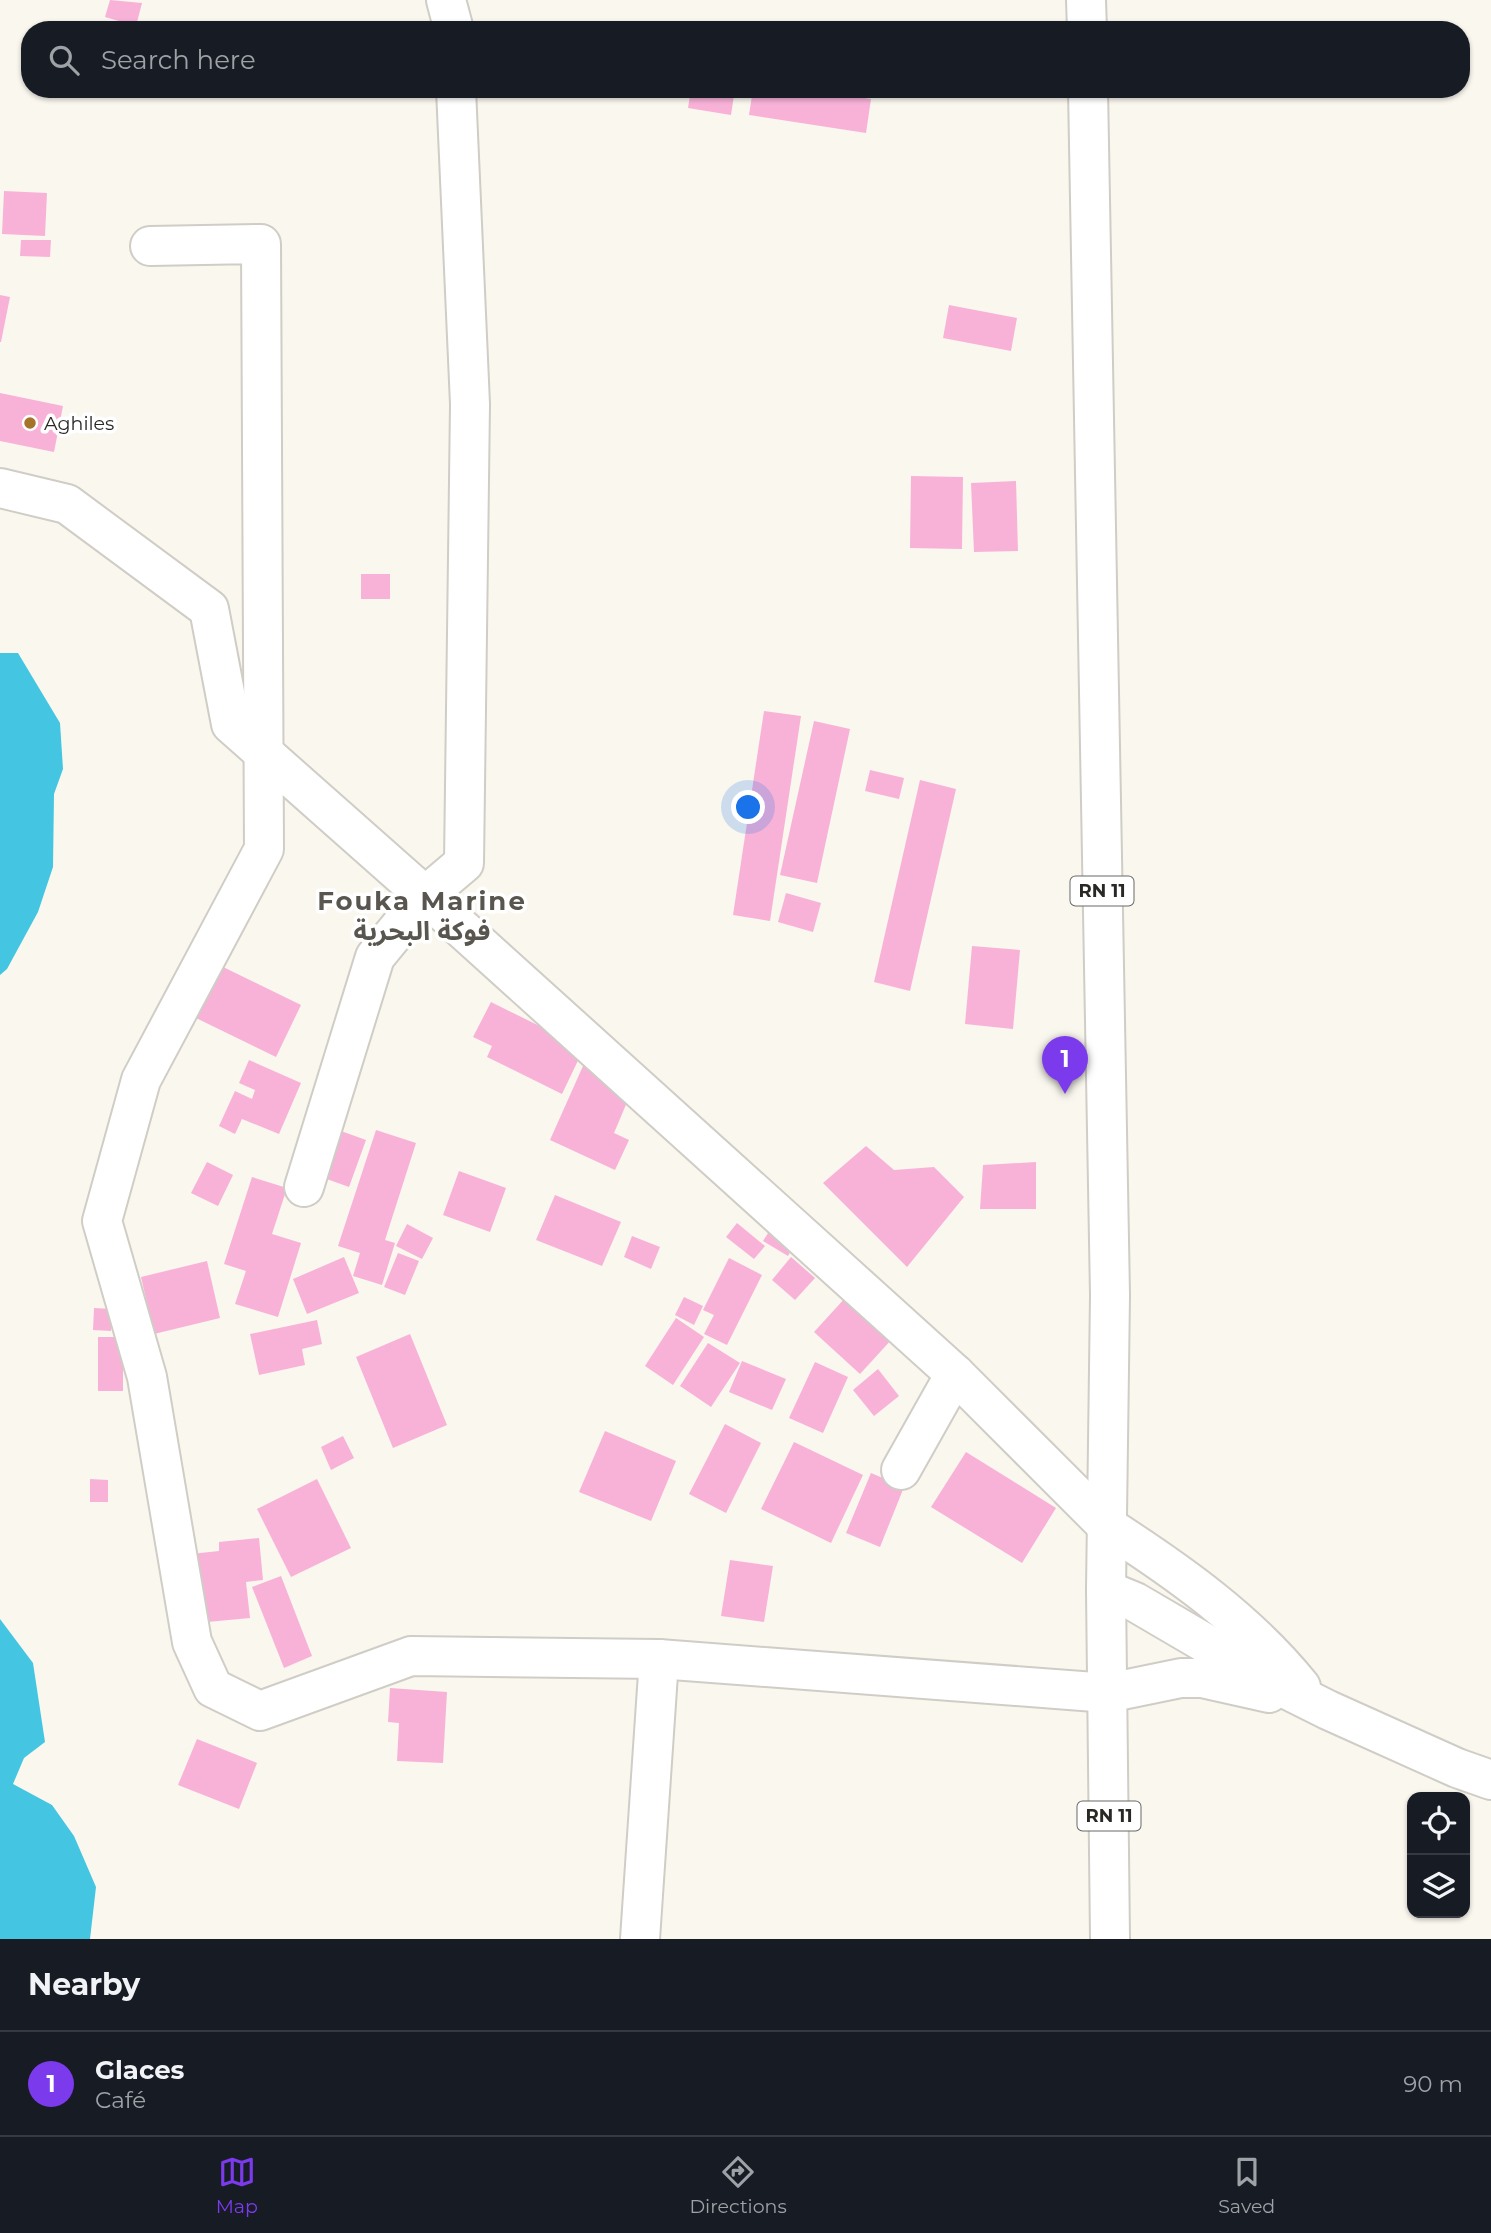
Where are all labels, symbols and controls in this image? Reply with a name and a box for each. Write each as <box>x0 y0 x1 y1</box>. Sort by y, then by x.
search box <box>21 21 1470 98</box>
icon: search <box>45 41 83 79</box>
text: Search here <box>101 44 256 76</box>
place label: Aghiles <box>44 412 114 435</box>
marker: Aghiles <box>22 415 38 431</box>
your location <box>731 790 765 824</box>
road number: RN 11 <box>1070 876 1134 906</box>
district label: Fouka Marine فوكة البحرية <box>317 885 527 947</box>
pin: 1 <box>1042 1036 1088 1094</box>
map controls <box>1407 1792 1470 1918</box>
button: locate <box>1407 1792 1470 1855</box>
road number: RN 11 <box>1078 1802 1140 1830</box>
button: layers <box>1407 1855 1470 1918</box>
text: Nearby <box>28 1966 140 2003</box>
text: Glaces <box>95 2054 184 2086</box>
text: 1 <box>46 2070 56 2098</box>
text: 90 m <box>1403 2070 1463 2098</box>
text: Café <box>95 2086 146 2114</box>
tab: Map <box>216 2153 258 2218</box>
tab: Directions <box>689 2153 787 2218</box>
tab: Saved <box>1218 2153 1275 2218</box>

